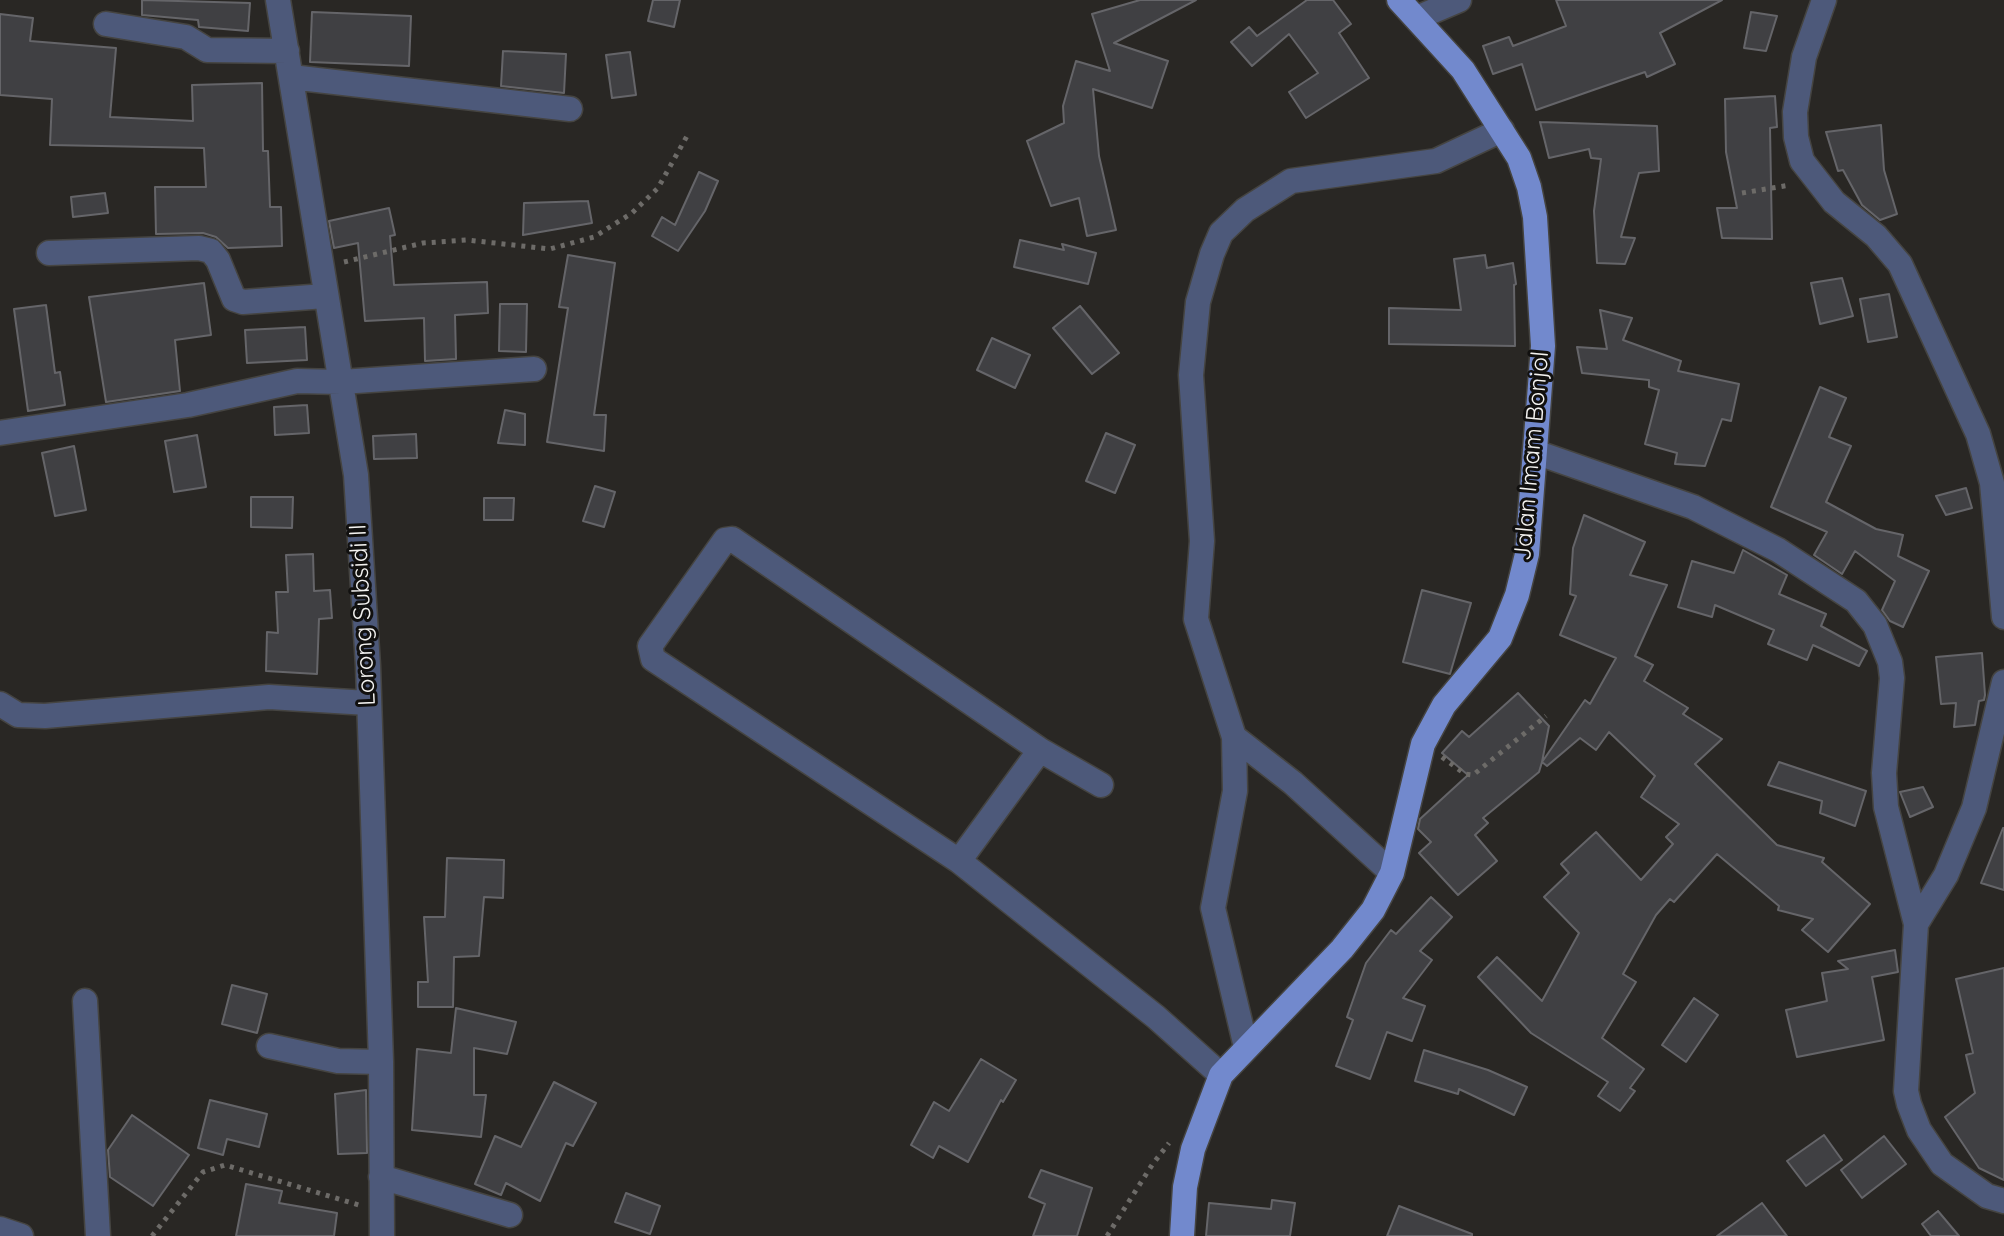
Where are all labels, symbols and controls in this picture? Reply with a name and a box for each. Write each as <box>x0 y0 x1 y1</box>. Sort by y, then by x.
street label: Jalan Imam Bonjol <box>1508 350 1556 562</box>
street label: Lorong Subsidi II <box>344 523 382 707</box>

